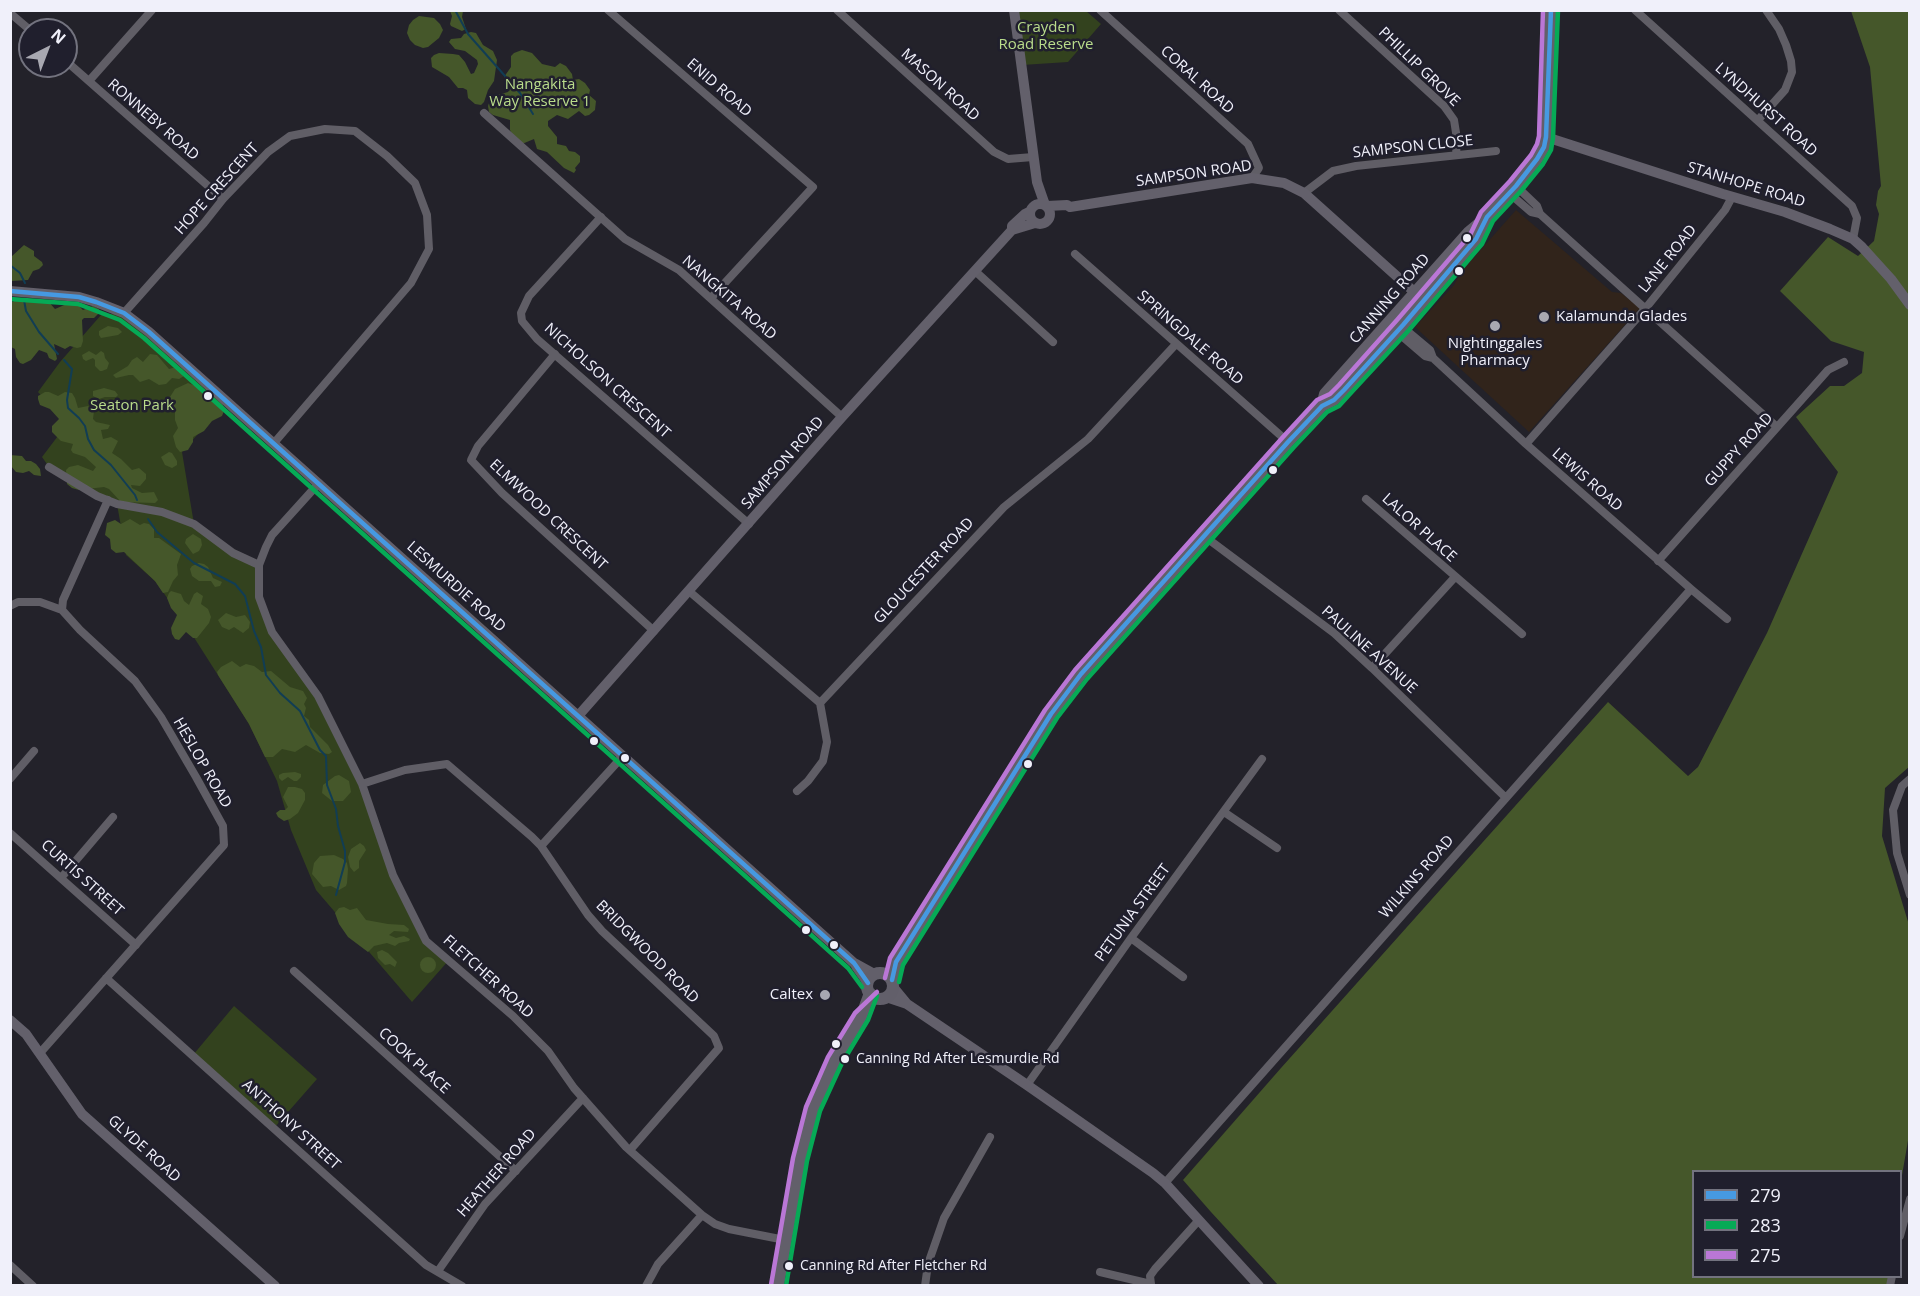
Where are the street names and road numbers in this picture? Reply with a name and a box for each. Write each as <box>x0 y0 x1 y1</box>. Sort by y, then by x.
street label: PHILLIP GROVE <box>1375 24 1463 110</box>
street label: CORAL ROAD <box>1156 42 1238 118</box>
street label: MASON ROAD <box>897 45 983 125</box>
street label: ENID ROAD <box>683 55 755 121</box>
street label: LYNDHURST ROAD <box>1711 59 1821 161</box>
street label: RONNEBY ROAD <box>104 75 202 165</box>
street label: SAMPSON CLOSE <box>1352 132 1474 162</box>
street label: HOPE CRESCENT <box>171 140 263 238</box>
street label: SAMPSON ROAD <box>1135 157 1253 191</box>
street label: STANHOPE ROAD <box>1685 158 1807 212</box>
street label: LANE ROAD <box>1635 221 1701 297</box>
street label: CANNING ROAD <box>1346 250 1434 348</box>
street label: NANGKITA ROAD <box>678 252 780 344</box>
street label: SPRINGDALE ROAD <box>1133 287 1247 389</box>
street label: NICHOLSON CRESCENT <box>540 320 674 442</box>
street label: GUPPY ROAD <box>1701 409 1777 491</box>
street label: SAMPSON ROAD <box>738 413 828 513</box>
street label: LEWIS ROAD <box>1548 444 1626 516</box>
street label: ELMWOOD CRESCENT <box>485 456 611 574</box>
street label: LALOR PLACE <box>1378 490 1460 566</box>
street label: GLOUCESTER ROAD <box>870 514 978 628</box>
street label: LESMURDIE ROAD <box>403 538 509 636</box>
street label: PAULINE AVENUE <box>1318 602 1420 698</box>
street label: HESLOP ROAD <box>169 715 235 811</box>
street label: WILKINS ROAD <box>1376 832 1458 922</box>
street label: CURTIS STREET <box>37 836 127 920</box>
street label: PETUNIA STREET <box>1092 861 1174 965</box>
street label: BRIDGWOOD ROAD <box>592 897 702 1007</box>
street label: FLETCHER ROAD <box>439 932 537 1022</box>
street label: COOK PLACE <box>375 1024 453 1098</box>
street label: ANTHONY STREET <box>238 1076 344 1174</box>
street label: GLYDE ROAD <box>104 1112 184 1186</box>
street label: HEATHER ROAD <box>454 1125 540 1221</box>

